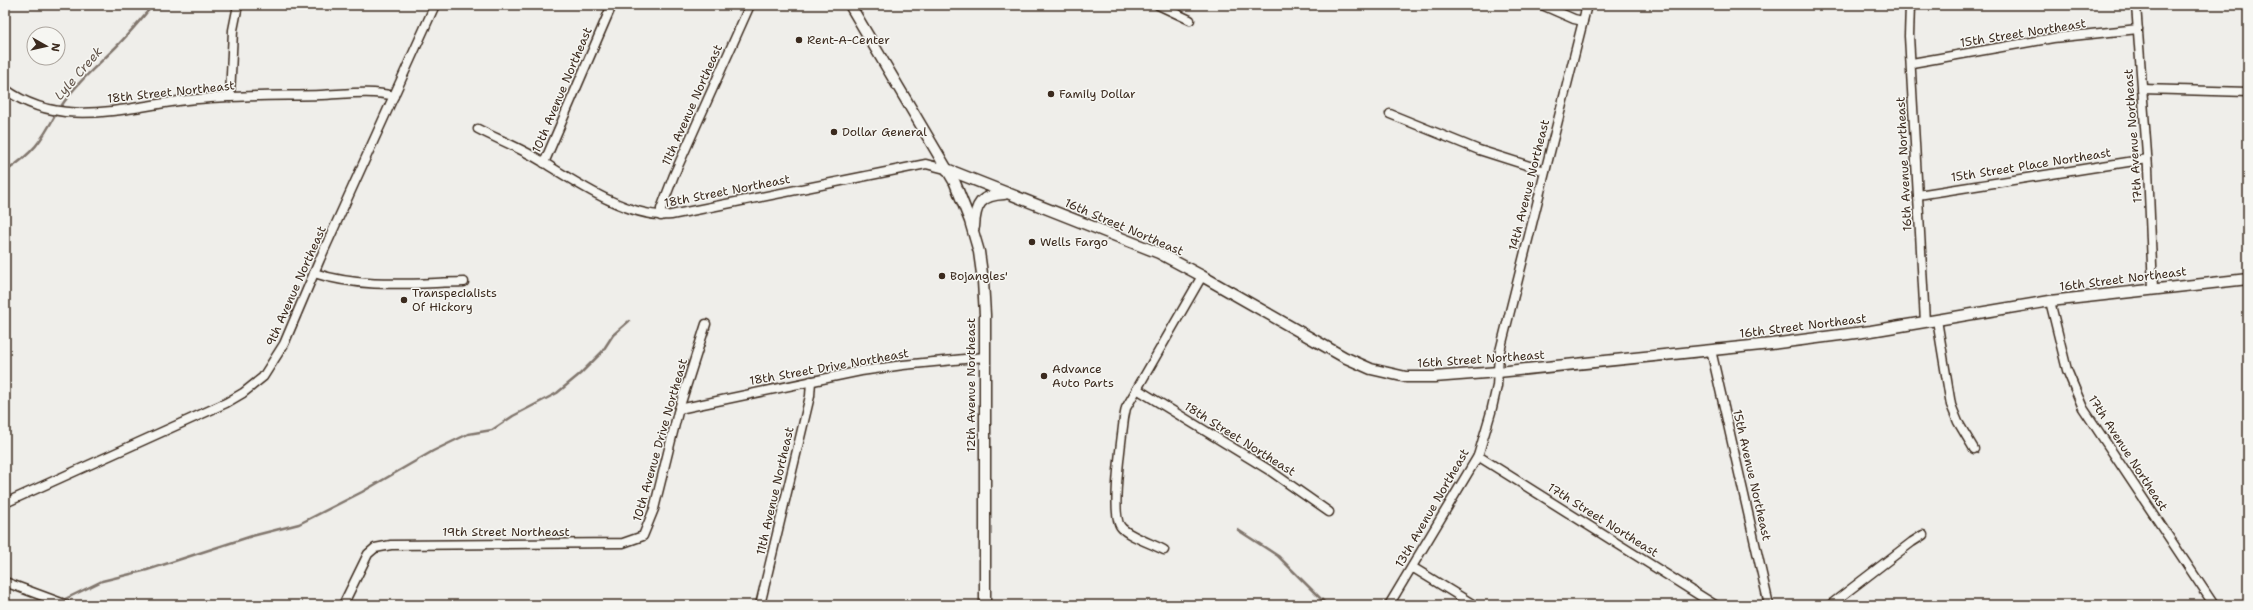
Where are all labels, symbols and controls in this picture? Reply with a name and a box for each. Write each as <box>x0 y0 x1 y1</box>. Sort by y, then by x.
street label: 15th Street Northeast <box>1959 15 2087 51</box>
street label: 10th Avenue Northeast <box>528 25 596 155</box>
north arrow <box>26 26 66 66</box>
place label: Rent-A-Center <box>807 32 890 48</box>
marker: Rent-A-Center <box>794 35 804 45</box>
text: N <box>47 42 63 53</box>
street label: 11th Avenue Northeast <box>658 42 726 168</box>
water label: Lyle Creek <box>51 43 107 104</box>
street label: 17th Avenue Northeast <box>2120 68 2146 204</box>
street label: 18th Street Northeast <box>107 77 235 107</box>
place label: Family Dollar <box>1059 86 1136 102</box>
marker: Family Dollar <box>1046 89 1056 99</box>
street label: 16th Avenue Northeast <box>1892 96 1916 232</box>
street label: 14th Avenue Northeast <box>1505 118 1553 252</box>
place label: Dollar General <box>842 124 927 140</box>
marker: Dollar General <box>829 127 839 137</box>
street label: 15th Street Place Northeast <box>1950 144 2112 186</box>
street label: 18th Street Northeast <box>663 171 791 211</box>
street label: 16th Street Northeast <box>1062 195 1186 259</box>
street label: 9th Avenue Northeast <box>262 223 330 349</box>
place label: Wells Fargo <box>1040 234 1108 250</box>
marker: Wells Fargo <box>1027 237 1037 247</box>
street label: 16th Street Northeast <box>2059 263 2187 295</box>
place label: Bojangles' <box>950 268 1008 284</box>
marker: Bojangles' <box>937 271 947 281</box>
place label: Transpecialists Of Hickory <box>412 285 497 315</box>
marker: Transpecialists Of Hickory <box>399 295 409 305</box>
street label: 16th Street Northeast <box>1739 310 1867 342</box>
street label: 12th Avenue Northeast <box>963 318 979 452</box>
street label: 18th Street Drive Northeast <box>748 345 910 389</box>
street label: 16th Street Northeast <box>1417 347 1545 371</box>
street label: 10th Avenue Drive Northeast <box>629 357 691 523</box>
place label: Advance Auto Parts <box>1052 361 1114 391</box>
marker: Advance Auto Parts <box>1039 371 1049 381</box>
street label: 17th Avenue Northeast <box>2085 392 2171 514</box>
street label: 18th Street Northeast <box>1181 398 1299 480</box>
street label: 15th Avenue Northeast <box>1729 408 1775 542</box>
street label: 11th Avenue Northeast <box>752 425 798 557</box>
street label: 13th Avenue Northeast <box>1391 446 1473 570</box>
street label: 17th Street Northeast <box>1545 479 1661 561</box>
street label: 19th Street Northeast <box>442 524 570 540</box>

